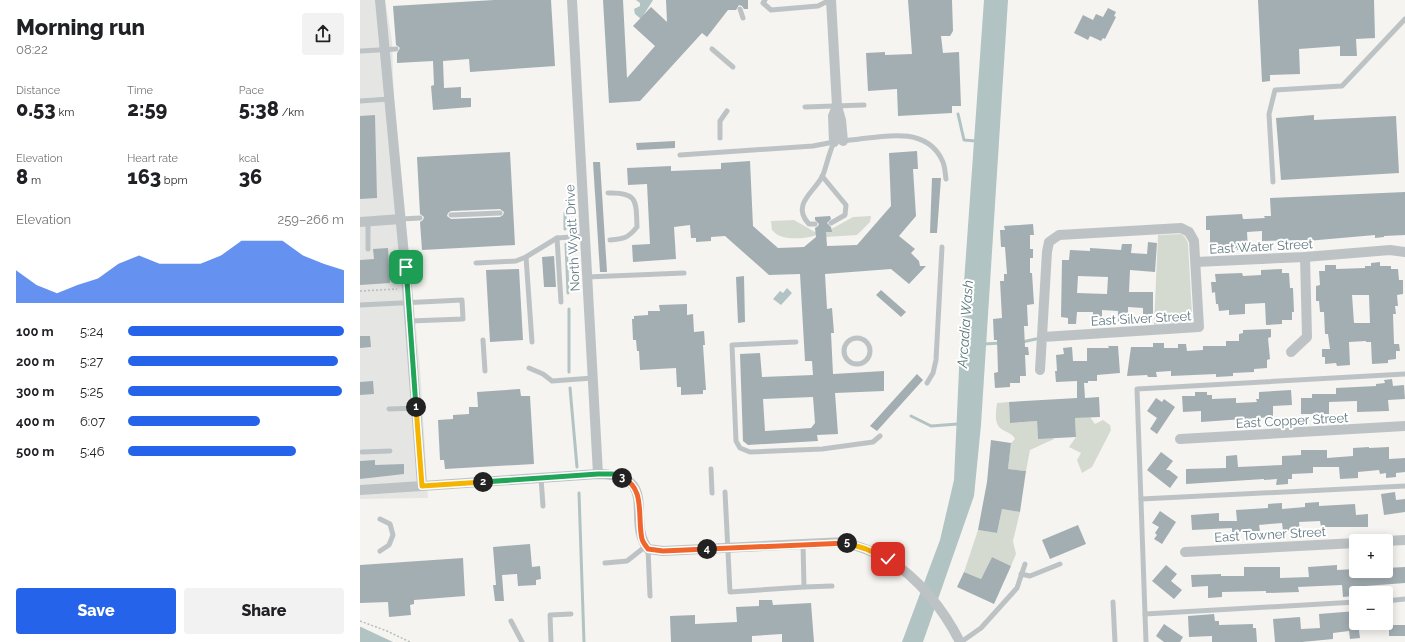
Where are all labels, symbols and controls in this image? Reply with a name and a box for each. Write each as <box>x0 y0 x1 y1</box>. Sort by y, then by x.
button: share <box>302 13 344 55</box>
text: Morning run <box>16 14 145 40</box>
text: 08:22 <box>16 42 48 57</box>
text: Distance <box>16 84 60 97</box>
text: Time <box>127 84 153 97</box>
text: Pace <box>239 84 264 97</box>
text: 0.53 <box>16 97 56 121</box>
text: 2:59 <box>127 97 167 121</box>
text: 5:38 <box>239 97 279 121</box>
text: km <box>56 106 74 119</box>
text: /km <box>279 106 304 119</box>
text: Elevation <box>16 152 63 165</box>
text: Heart rate <box>127 152 178 165</box>
text: kcal <box>239 152 259 165</box>
text: 8 <box>16 165 28 189</box>
text: 163 <box>127 165 161 189</box>
text: 36 <box>239 165 262 189</box>
text: m <box>28 174 41 187</box>
text: bpm <box>161 174 188 187</box>
street label: North Wyatt Drive <box>562 184 583 292</box>
text: Elevation <box>16 212 71 227</box>
text: 259–266 m <box>277 212 344 227</box>
street label: East Water Street <box>1209 236 1314 257</box>
pin <box>389 250 423 284</box>
icon: arrive <box>395 256 417 278</box>
water label: Arcadia Wash <box>954 279 976 369</box>
street label: East Silver Street <box>1090 308 1192 329</box>
text: 100 m <box>16 324 54 339</box>
text: 5:24 <box>80 324 103 339</box>
text: 200 m <box>16 354 55 369</box>
text: 5:27 <box>80 354 103 369</box>
text: 300 m <box>16 384 54 399</box>
text: 5:25 <box>80 384 103 399</box>
pin: 1 <box>406 397 426 417</box>
text: 1 <box>413 400 419 413</box>
street label: East Copper Street <box>1235 410 1349 431</box>
text: 400 m <box>16 414 55 429</box>
text: 6:07 <box>80 414 105 429</box>
text: 500 m <box>16 444 54 459</box>
text: 5:46 <box>80 444 104 459</box>
pin: 3 <box>612 468 632 488</box>
text: 3 <box>619 471 625 484</box>
pin: 2 <box>473 472 493 492</box>
text: 2 <box>480 475 486 488</box>
street label: East Towner Street <box>1214 524 1327 545</box>
pin: 5 <box>837 533 857 553</box>
map controls <box>1349 534 1393 630</box>
button: + <box>1349 534 1393 578</box>
text: 5 <box>844 536 850 549</box>
pin: 4 <box>697 539 717 559</box>
text: 4 <box>704 542 710 555</box>
pin <box>871 542 905 576</box>
icon: check <box>877 548 899 570</box>
button: − <box>1349 586 1393 630</box>
button: Save <box>16 588 176 634</box>
button: Share <box>184 588 344 634</box>

